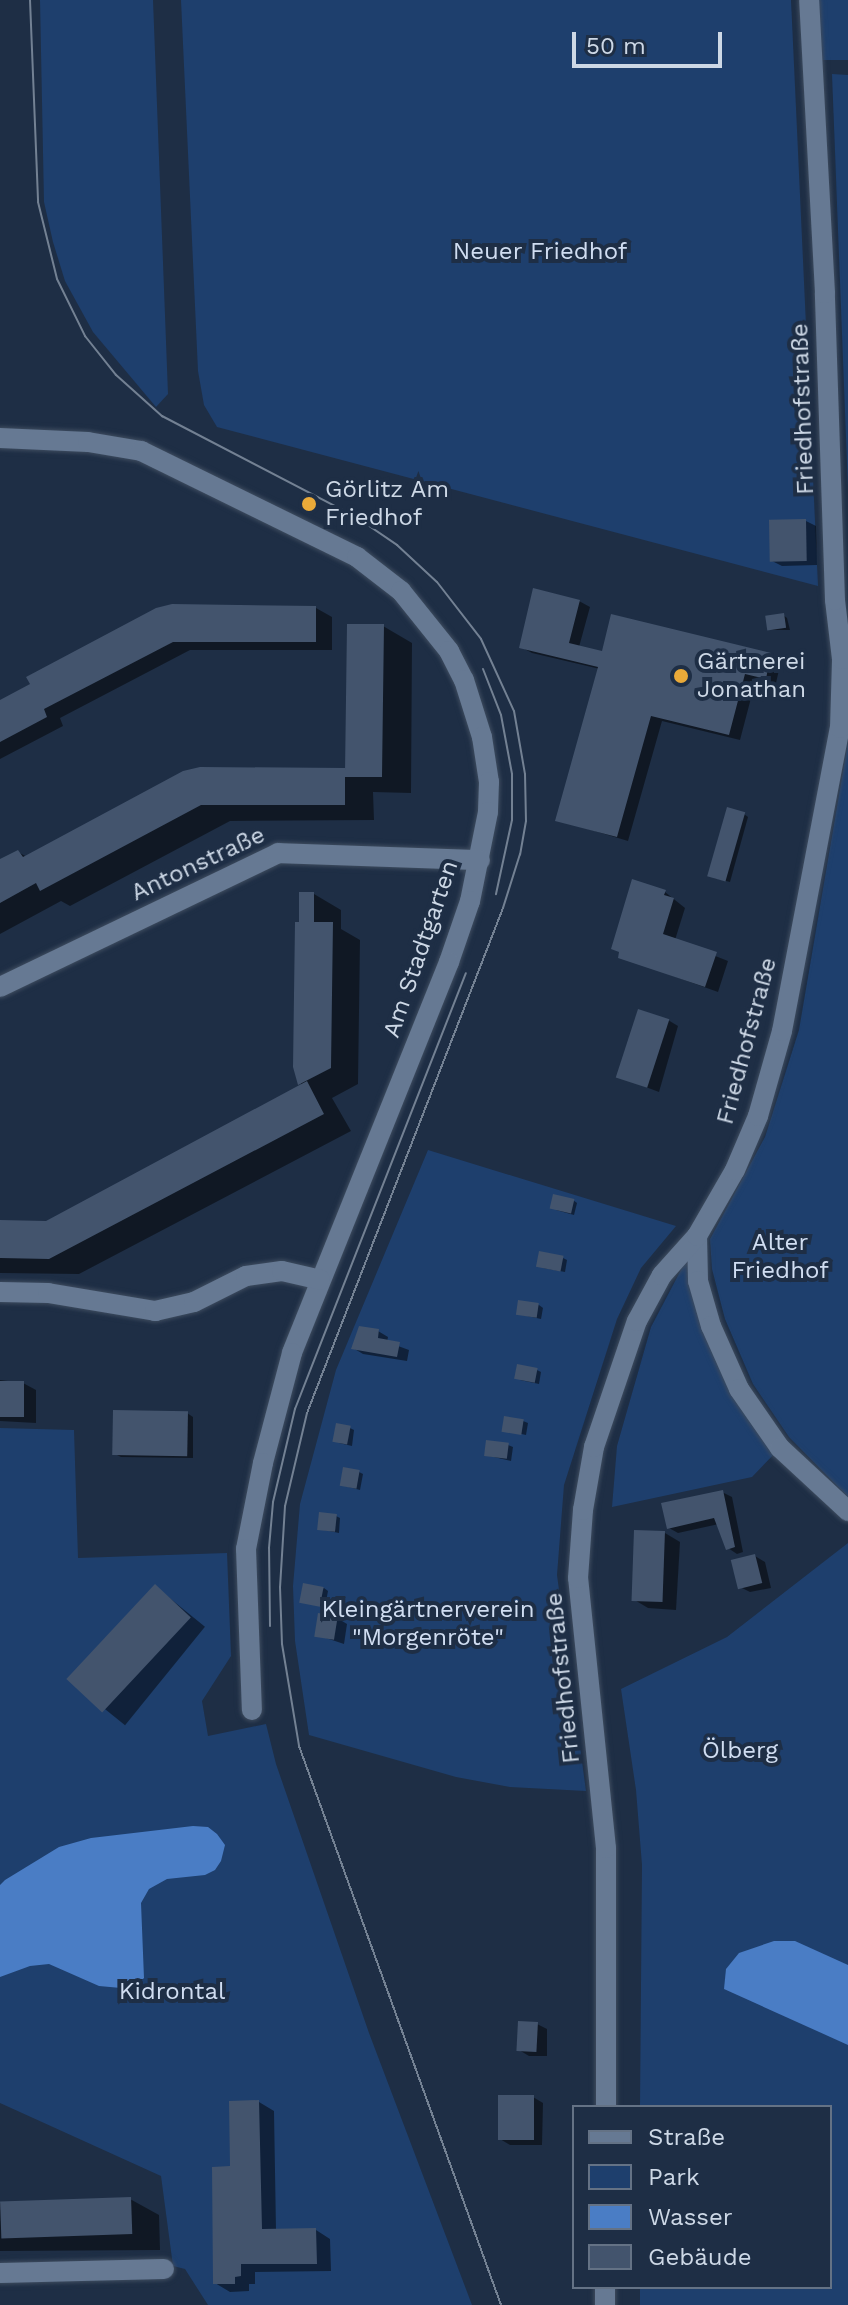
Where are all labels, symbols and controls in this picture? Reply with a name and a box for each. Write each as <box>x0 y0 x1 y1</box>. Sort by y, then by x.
scale bar <box>576 16 726 66</box>
text: 50 m <box>586 32 646 60</box>
park label: Neuer Friedhof <box>452 238 628 266</box>
street label: Friedhofstraße <box>786 323 820 495</box>
place label: Görlitz Am Friedhof <box>325 476 450 532</box>
marker: Görlitz Am Friedhof <box>300 495 318 513</box>
place label: Gärtnerei Jonathan <box>697 648 806 704</box>
marker: Gärtnerei Jonathan <box>672 667 690 685</box>
street label: Antonstraße <box>127 820 269 908</box>
street label: Am Stadtgarten <box>377 857 465 1041</box>
street label: Friedhofstraße <box>711 954 783 1128</box>
park label: Alter Friedhof <box>731 1229 829 1285</box>
street label: Friedhofstraße <box>540 1591 586 1765</box>
park label: Kleingärtnerverein "Morgenröte" <box>322 1596 534 1652</box>
park label: Ölberg <box>702 1737 778 1765</box>
park label: Kidrontal <box>119 1978 225 2006</box>
legend <box>572 2105 832 2289</box>
text: Straße <box>648 2123 725 2151</box>
text: Park <box>648 2163 700 2191</box>
text: Wasser <box>648 2203 733 2231</box>
text: Gebäude <box>648 2243 752 2271</box>

